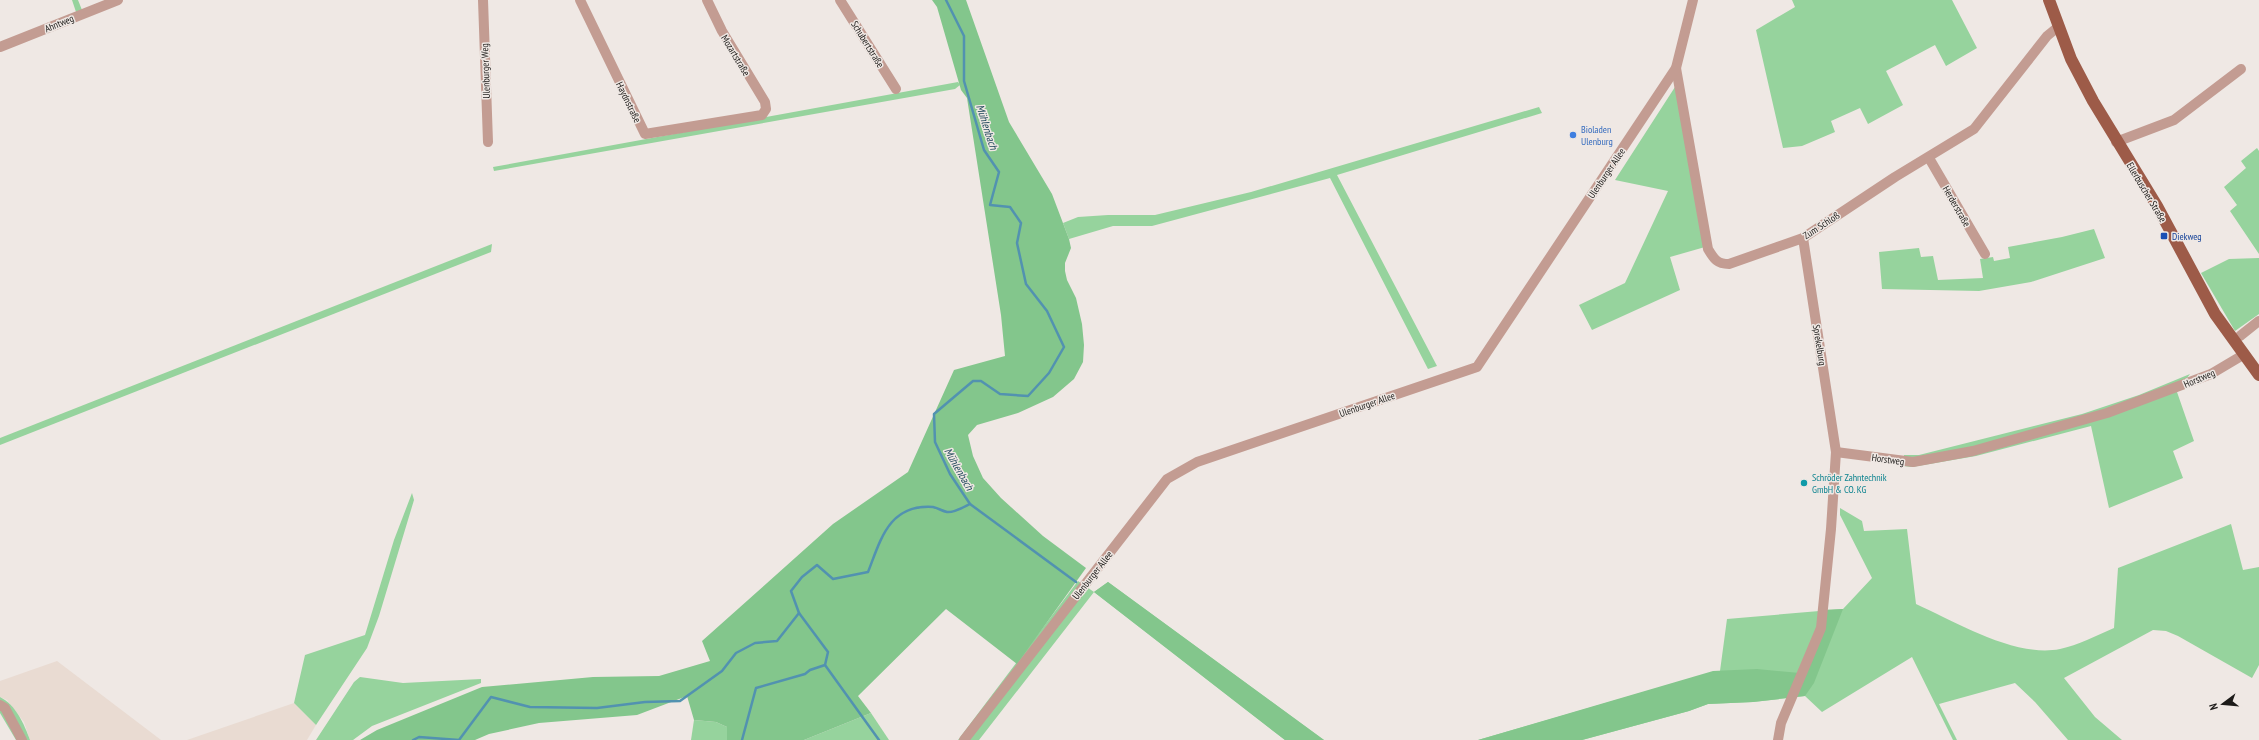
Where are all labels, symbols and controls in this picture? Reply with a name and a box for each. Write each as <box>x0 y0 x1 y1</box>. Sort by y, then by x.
street label: Ahntweg <box>43 12 76 35</box>
street label: Schubertstraße <box>848 18 887 70</box>
street label: Mozartstraße <box>718 32 753 78</box>
street label: Ulenburger Weg <box>478 43 493 99</box>
street label: Haydnstraße <box>613 80 644 125</box>
water label: Mühlenbach <box>973 103 1001 152</box>
place label: Bioladen Ulenburg <box>1581 123 1613 148</box>
marker: Bioladen Ulenburg <box>1568 130 1578 140</box>
street label: Ulenburger Allee <box>1585 146 1628 201</box>
street label: Ellerbuscher Straße <box>2124 160 2170 225</box>
street label: Herderstraße <box>1940 183 1974 229</box>
street label: Zum Schloß <box>1801 209 1842 242</box>
place label: Diekweg <box>2172 230 2202 243</box>
marker: Diekweg <box>2159 231 2169 241</box>
street label: Sprekelburg <box>1810 324 1829 367</box>
street label: Horstweg <box>2182 366 2217 391</box>
street label: Ulenburger Allee <box>1338 389 1397 420</box>
water label: Mühlenbach <box>941 445 977 494</box>
street label: Horstweg <box>1871 451 1905 468</box>
place label: Schröder Zahntechnik GmbH & CO. KG <box>1812 471 1887 496</box>
marker: Schröder Zahntechnik GmbH & CO. KG <box>1799 478 1809 488</box>
street label: Ulenburger Allee <box>1069 548 1115 602</box>
north arrow <box>2203 684 2243 724</box>
text: N <box>2206 702 2221 712</box>

